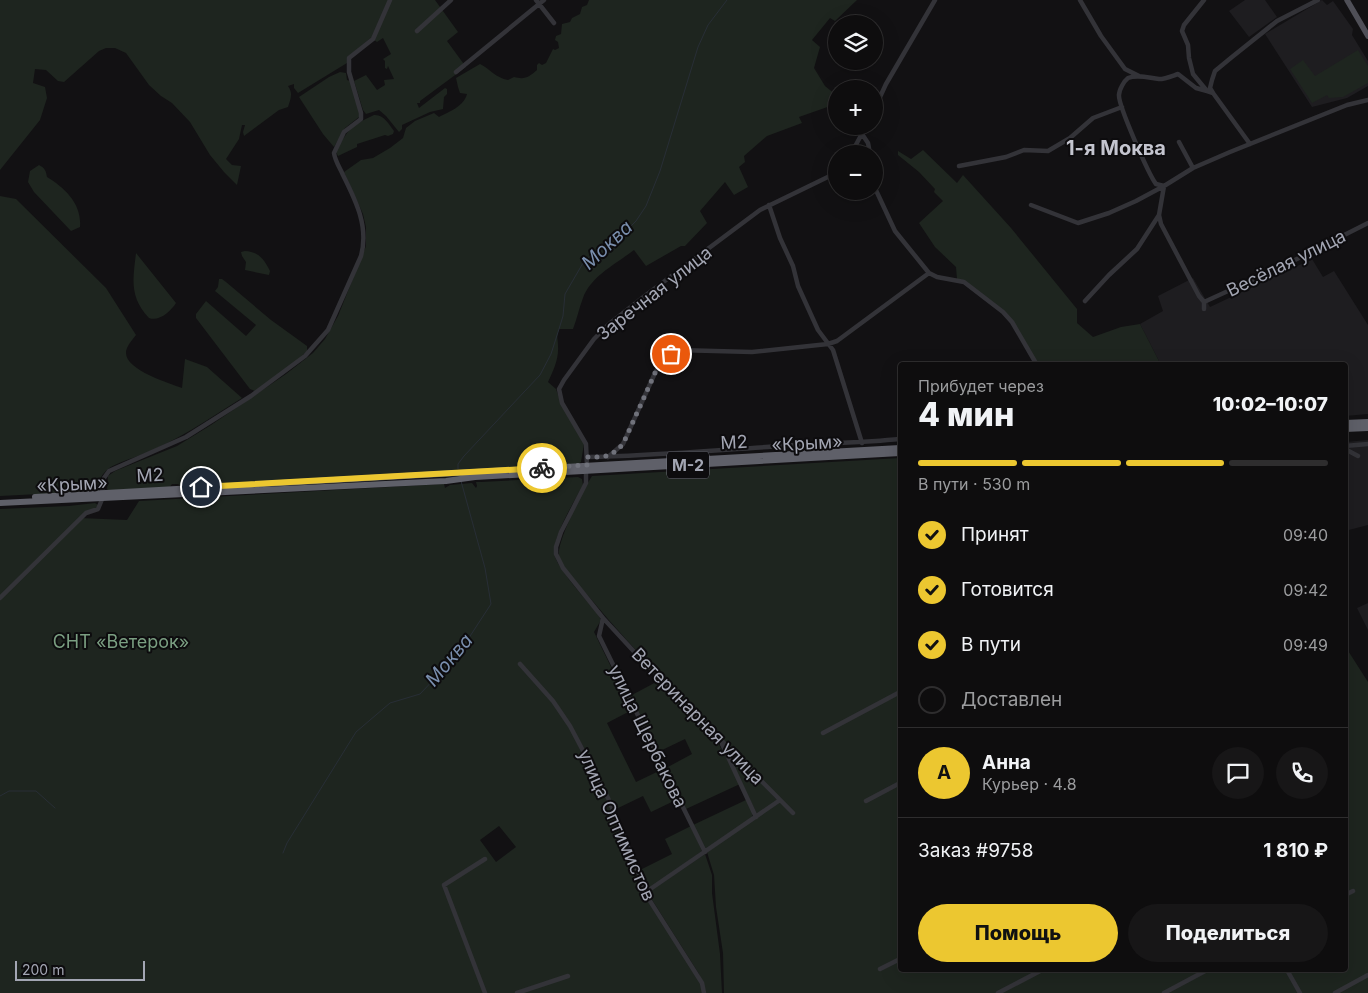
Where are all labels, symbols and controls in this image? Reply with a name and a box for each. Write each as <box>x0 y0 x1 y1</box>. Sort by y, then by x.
map controls <box>828 15 883 200</box>
button: layers <box>828 15 883 70</box>
button: + <box>828 80 883 135</box>
district label: 1-я Моква <box>1066 136 1166 160</box>
button: − <box>828 145 883 200</box>
water label: Моква <box>577 215 637 274</box>
street label: Весёлая улица <box>1223 225 1349 301</box>
street label: Заречная улица <box>592 242 716 344</box>
pin <box>650 333 692 375</box>
icon: bag <box>657 340 685 368</box>
text: Прибудет через <box>918 376 1044 396</box>
text: 10:02–10:07 <box>1213 393 1328 416</box>
text: 4 мин <box>918 395 1014 434</box>
street label: М2 <box>720 431 748 453</box>
street label: «Крым» <box>771 431 843 455</box>
courier <box>517 443 567 493</box>
road number: М-2 <box>667 452 709 478</box>
icon: bike <box>528 454 556 482</box>
street label: М2 <box>136 464 164 486</box>
pin <box>180 466 222 508</box>
street label: «Крым» <box>36 472 108 496</box>
icon: home <box>187 473 215 501</box>
text: В пути · 530 m <box>918 474 1030 494</box>
icon: check <box>918 521 946 549</box>
text: Принят <box>961 523 1029 546</box>
text: 09:40 <box>1283 525 1328 545</box>
icon: check <box>918 576 946 604</box>
text: Готовится <box>961 578 1054 601</box>
text: 09:42 <box>1283 580 1328 600</box>
water label: Моква <box>420 629 478 691</box>
park label: СНТ «Ветерок» <box>53 631 189 652</box>
icon: check <box>918 631 946 659</box>
text: В пути <box>961 633 1021 656</box>
text: 09:49 <box>1283 635 1328 655</box>
street label: Ветеринарная улица <box>627 644 769 788</box>
street label: улица Щербакова <box>604 661 692 811</box>
text: Доставлен <box>961 688 1062 711</box>
street label: улица Оптимистов <box>574 746 660 904</box>
button: chat <box>1212 747 1264 799</box>
button: phone <box>1276 747 1328 799</box>
text: Анна <box>982 751 1031 774</box>
text: А <box>937 761 951 784</box>
text: Курьер · 4.8 <box>982 774 1077 794</box>
text: Заказ #9758 <box>918 839 1033 862</box>
text: 1 810 ₽ <box>1263 839 1328 862</box>
button: Помощь <box>918 904 1118 962</box>
button: Поделиться <box>1128 904 1328 962</box>
scale bar <box>15 958 145 981</box>
text: 200 m <box>22 961 64 978</box>

